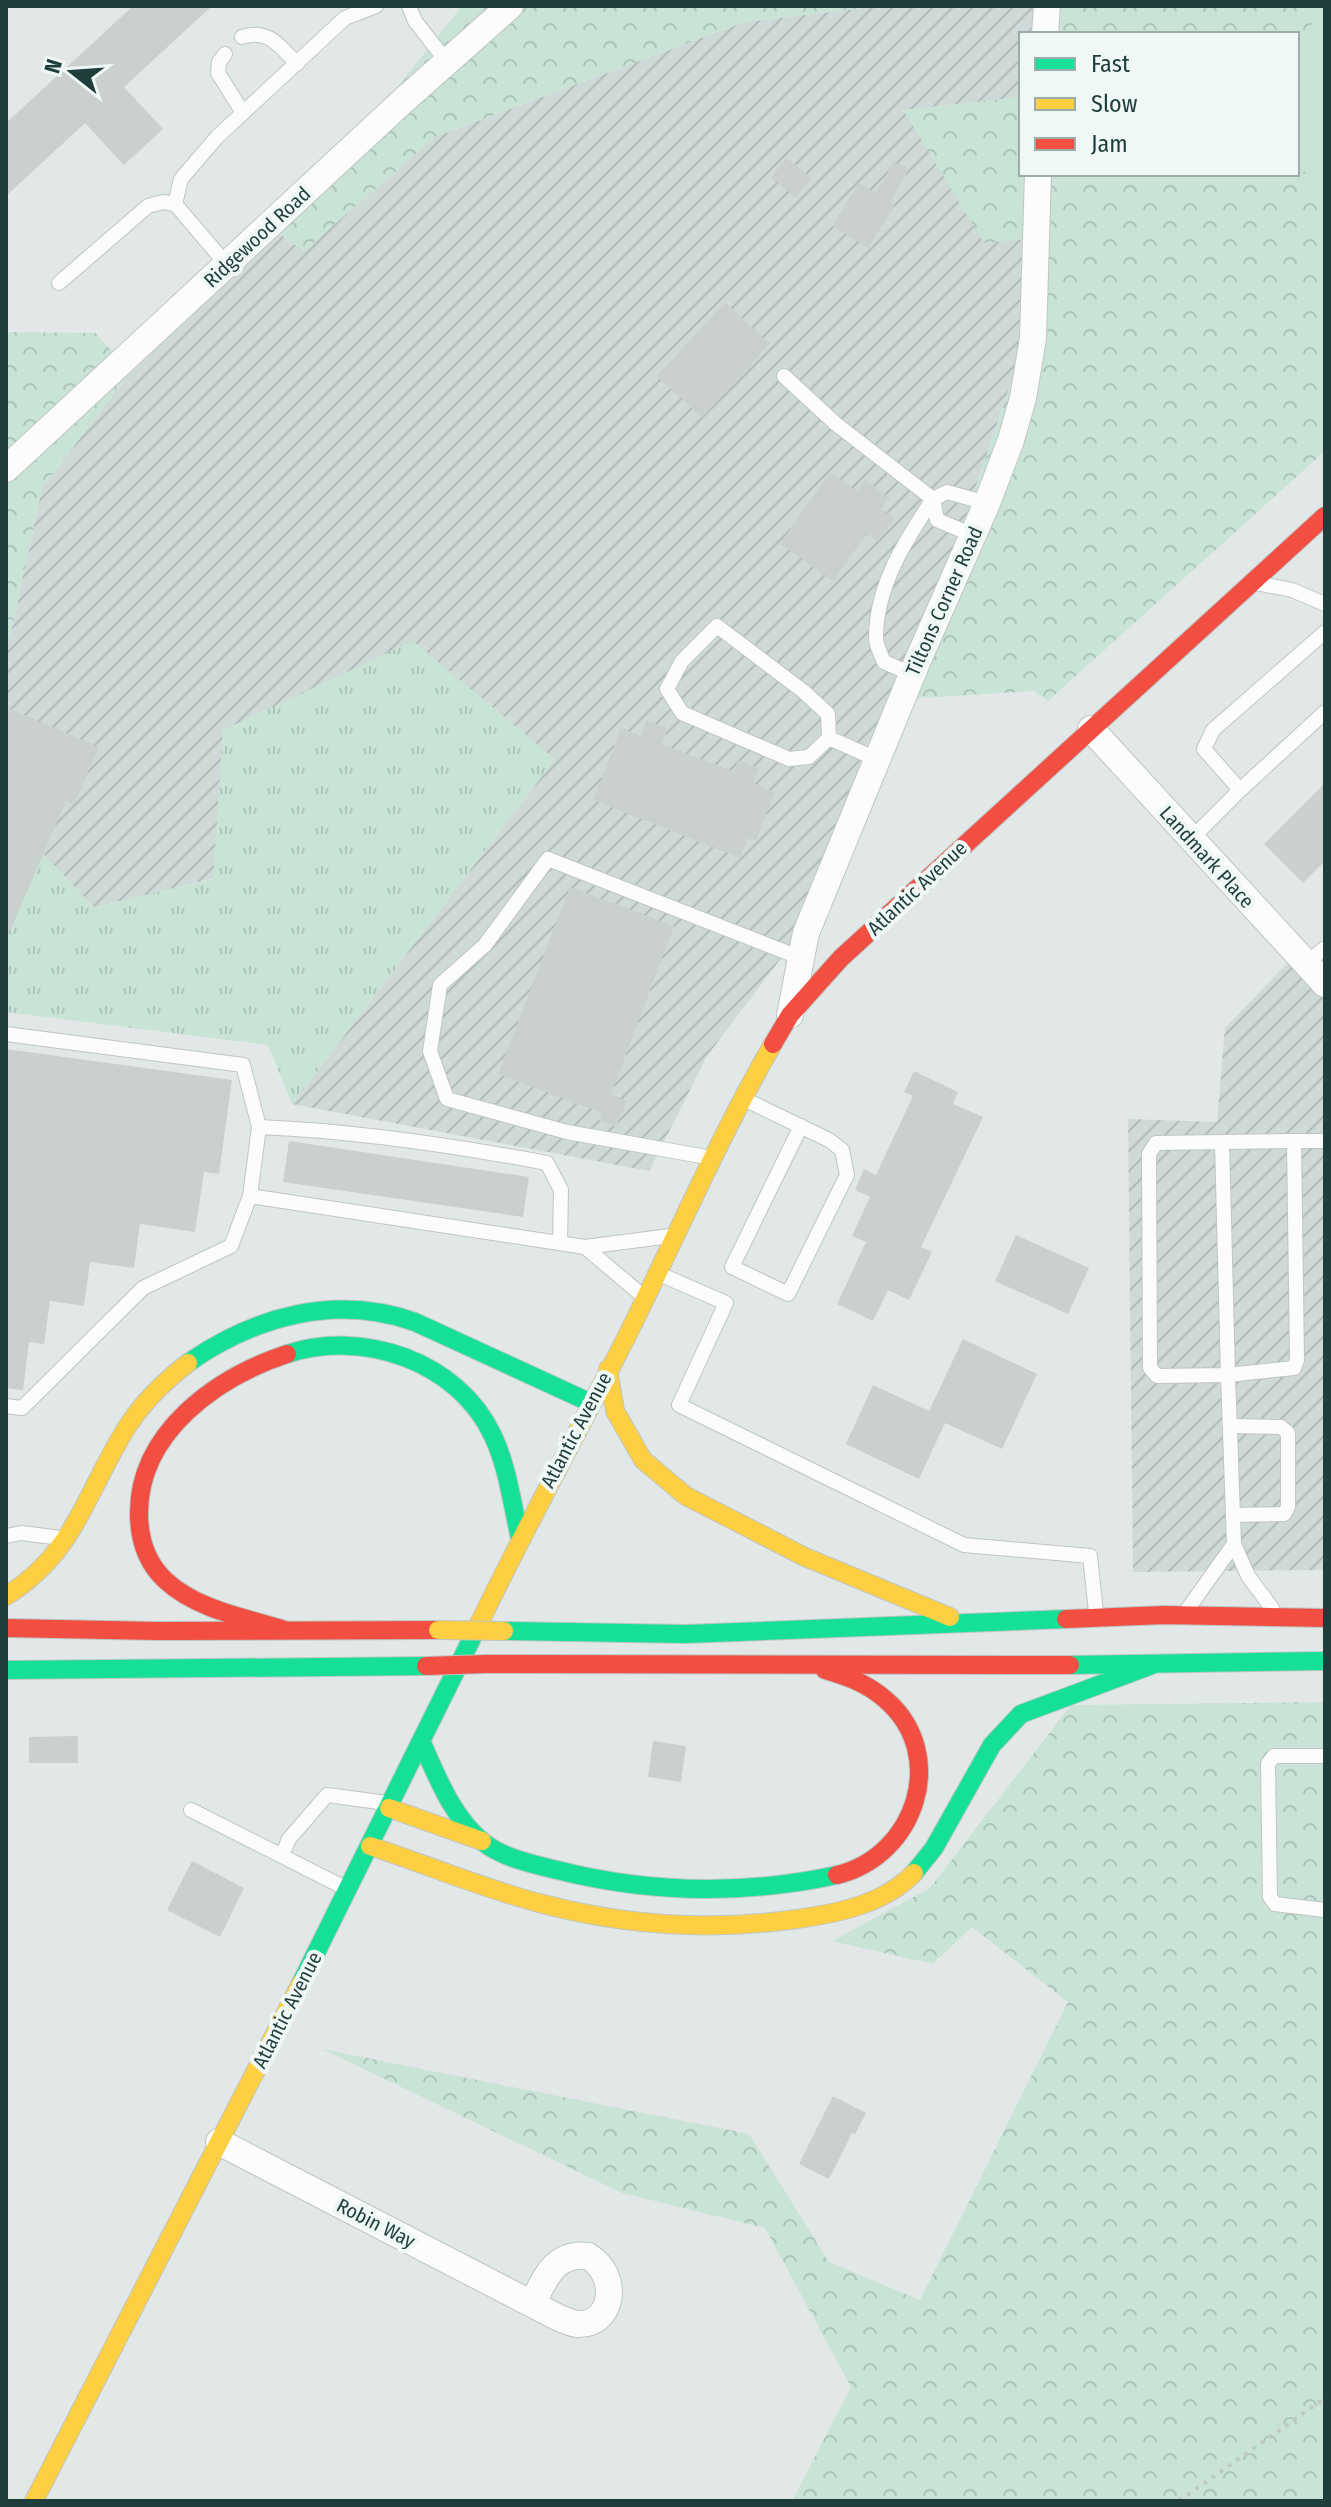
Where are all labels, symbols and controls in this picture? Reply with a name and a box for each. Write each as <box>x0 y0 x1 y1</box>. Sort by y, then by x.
north arrow <box>32 32 112 112</box>
legend <box>1019 32 1299 176</box>
text: Fast <box>1091 50 1130 78</box>
text: N <box>39 56 68 77</box>
text: Slow <box>1091 90 1138 118</box>
text: Jam <box>1091 130 1128 158</box>
street label: Ridgewood Road <box>199 182 315 292</box>
street label: Tiltons Corner Road <box>900 523 988 679</box>
street label: Landmark Place <box>1155 801 1259 913</box>
street label: Atlantic Avenue <box>862 836 972 940</box>
street label: Atlantic Avenue <box>536 1368 616 1492</box>
street label: Atlantic Avenue <box>247 1948 327 2072</box>
street label: Robin Way <box>333 2193 419 2253</box>

